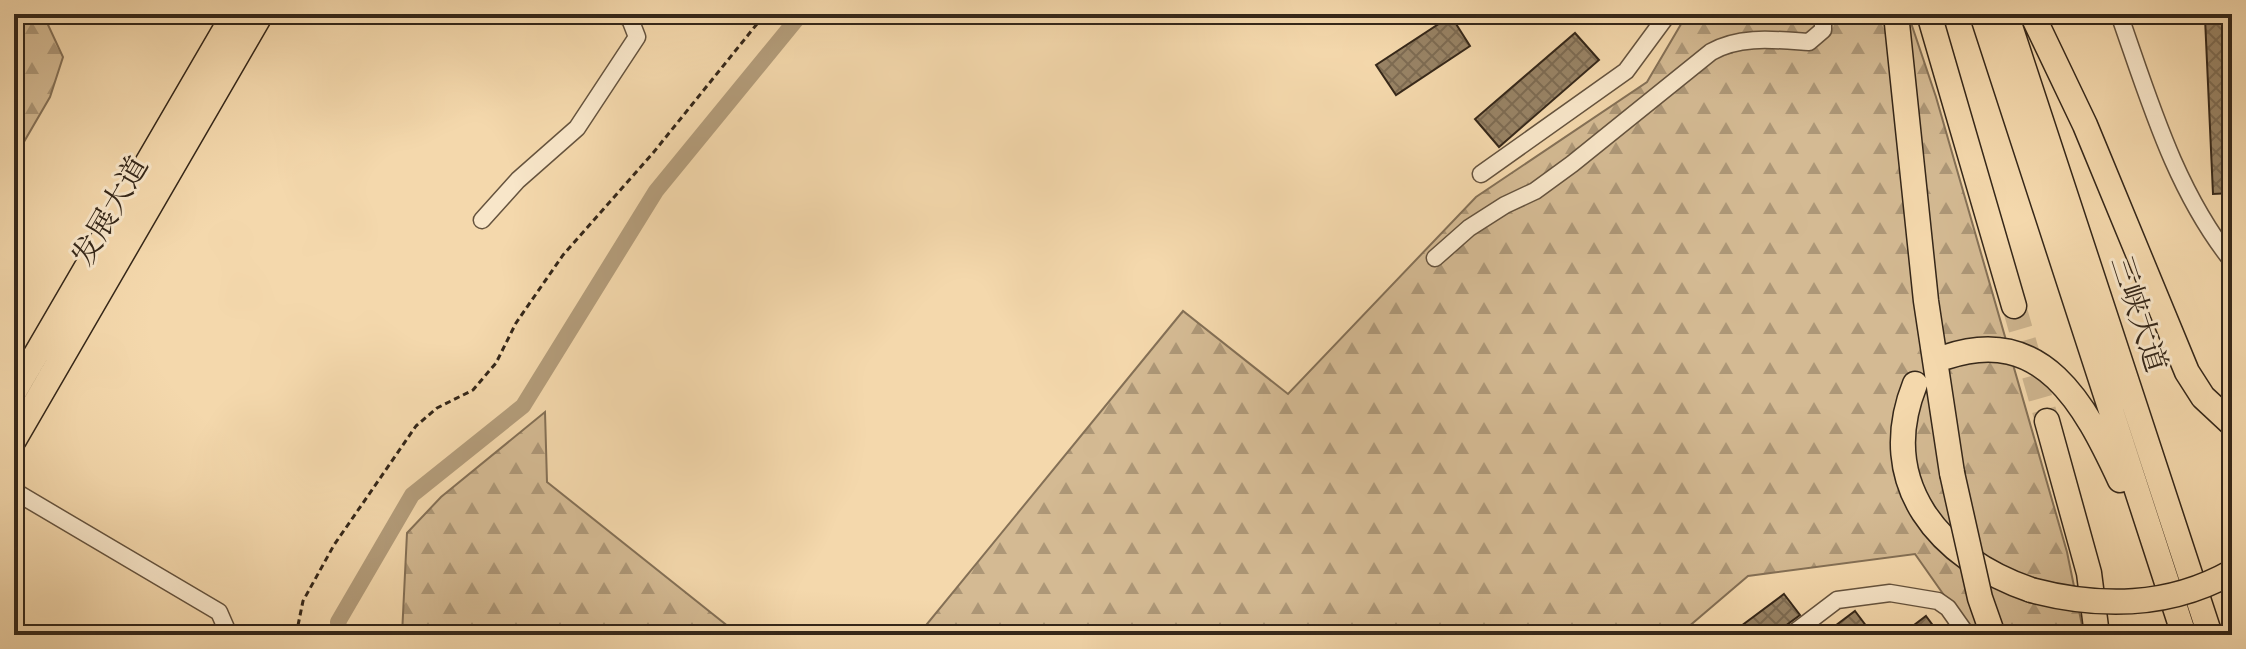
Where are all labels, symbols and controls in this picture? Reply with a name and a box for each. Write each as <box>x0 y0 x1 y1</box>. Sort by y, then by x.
street label: 发展大道 <box>64 150 156 272</box>
street label: 三峡大道 <box>2103 251 2175 377</box>

